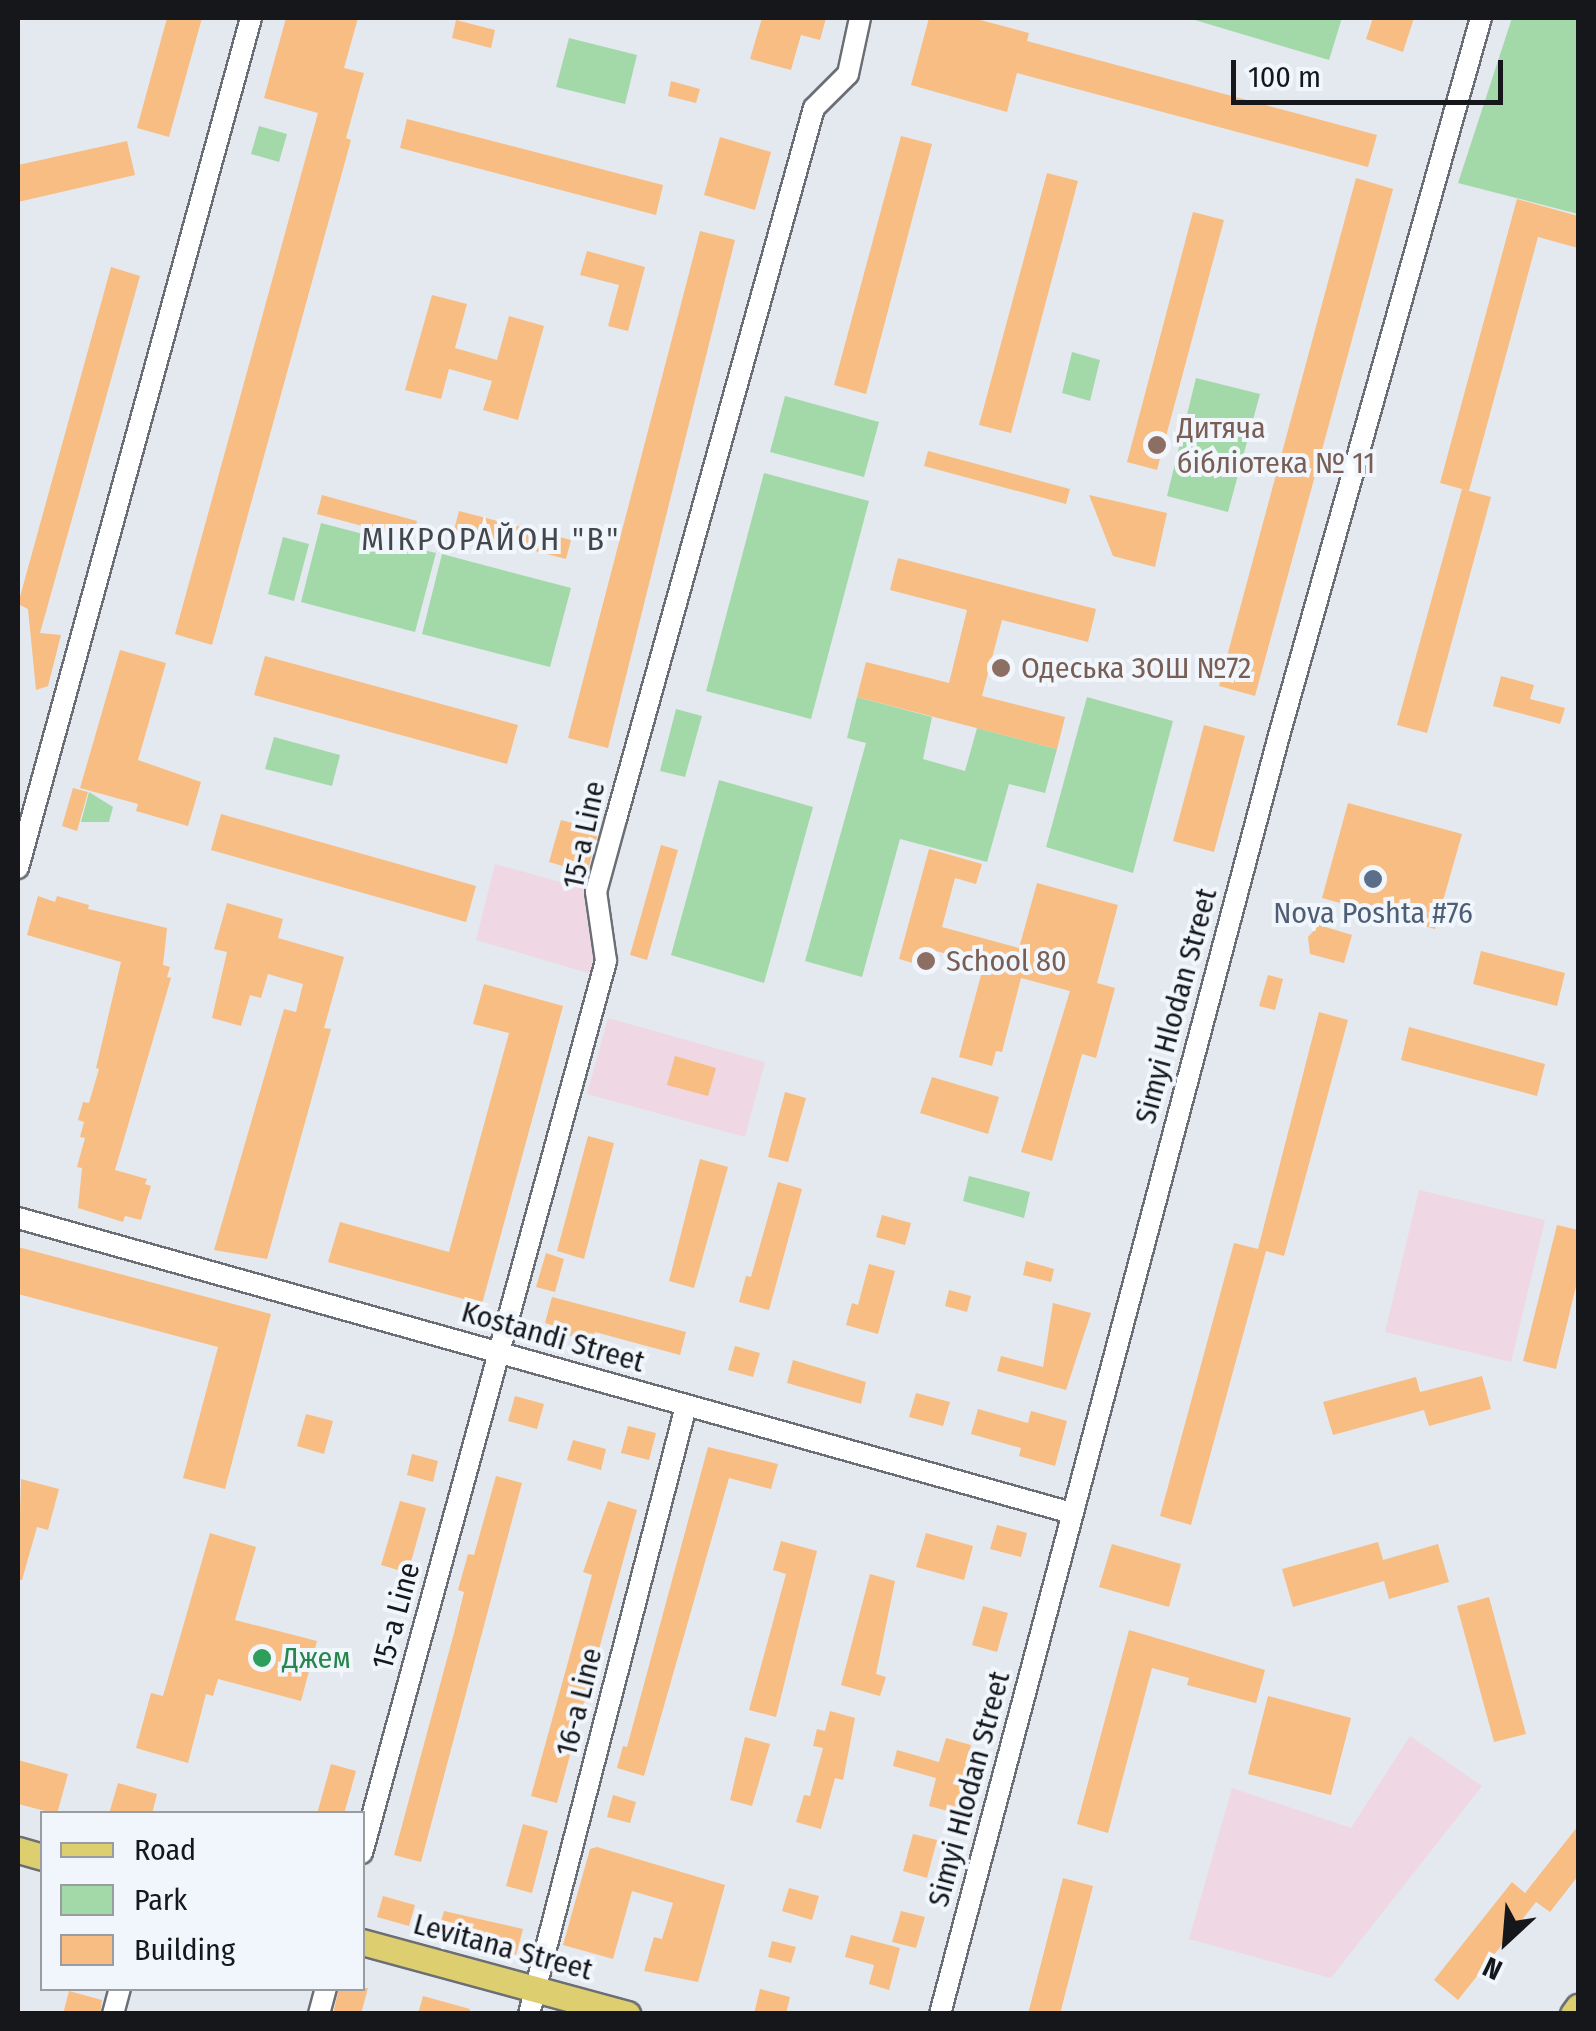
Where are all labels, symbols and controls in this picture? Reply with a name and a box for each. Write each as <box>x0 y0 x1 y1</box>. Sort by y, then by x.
scale bar <box>1236 40 1508 102</box>
text: 100 m <box>1248 59 1321 95</box>
place label: Дитяча бібліотека № 11 <box>1177 410 1375 480</box>
marker: Дитяча бібліотека № 11 <box>1146 434 1168 456</box>
district label: МІКРОРАЙОН "В" <box>361 520 621 558</box>
place label: Одеська ЗОШ №72 <box>1021 650 1251 686</box>
marker: Одеська ЗОШ №72 <box>990 657 1012 679</box>
street label: 15-a Line <box>555 778 613 892</box>
marker: Nova Poshta #76 <box>1362 868 1384 890</box>
street label: Simyi Hlodan Street <box>1127 884 1225 1128</box>
place label: Nova Poshta #76 <box>1273 895 1473 931</box>
place label: School 80 <box>946 943 1067 979</box>
marker: School 80 <box>915 950 937 972</box>
street label: Kostandi Street <box>457 1294 649 1380</box>
street label: 15-a Line <box>364 1559 428 1673</box>
place label: Джем <box>282 1640 351 1676</box>
street label: 16-a Line <box>548 1644 610 1760</box>
marker: Джем <box>251 1647 273 1669</box>
street label: Simyi Hlodan Street <box>920 1667 1018 1911</box>
legend <box>40 1811 365 1991</box>
text: Road <box>134 1832 196 1868</box>
text: Park <box>134 1882 187 1918</box>
north arrow <box>1456 1891 1556 1991</box>
street label: Levitana Street <box>410 1906 596 1988</box>
text: Building <box>134 1932 235 1968</box>
text: N <box>1478 1950 1507 1987</box>

